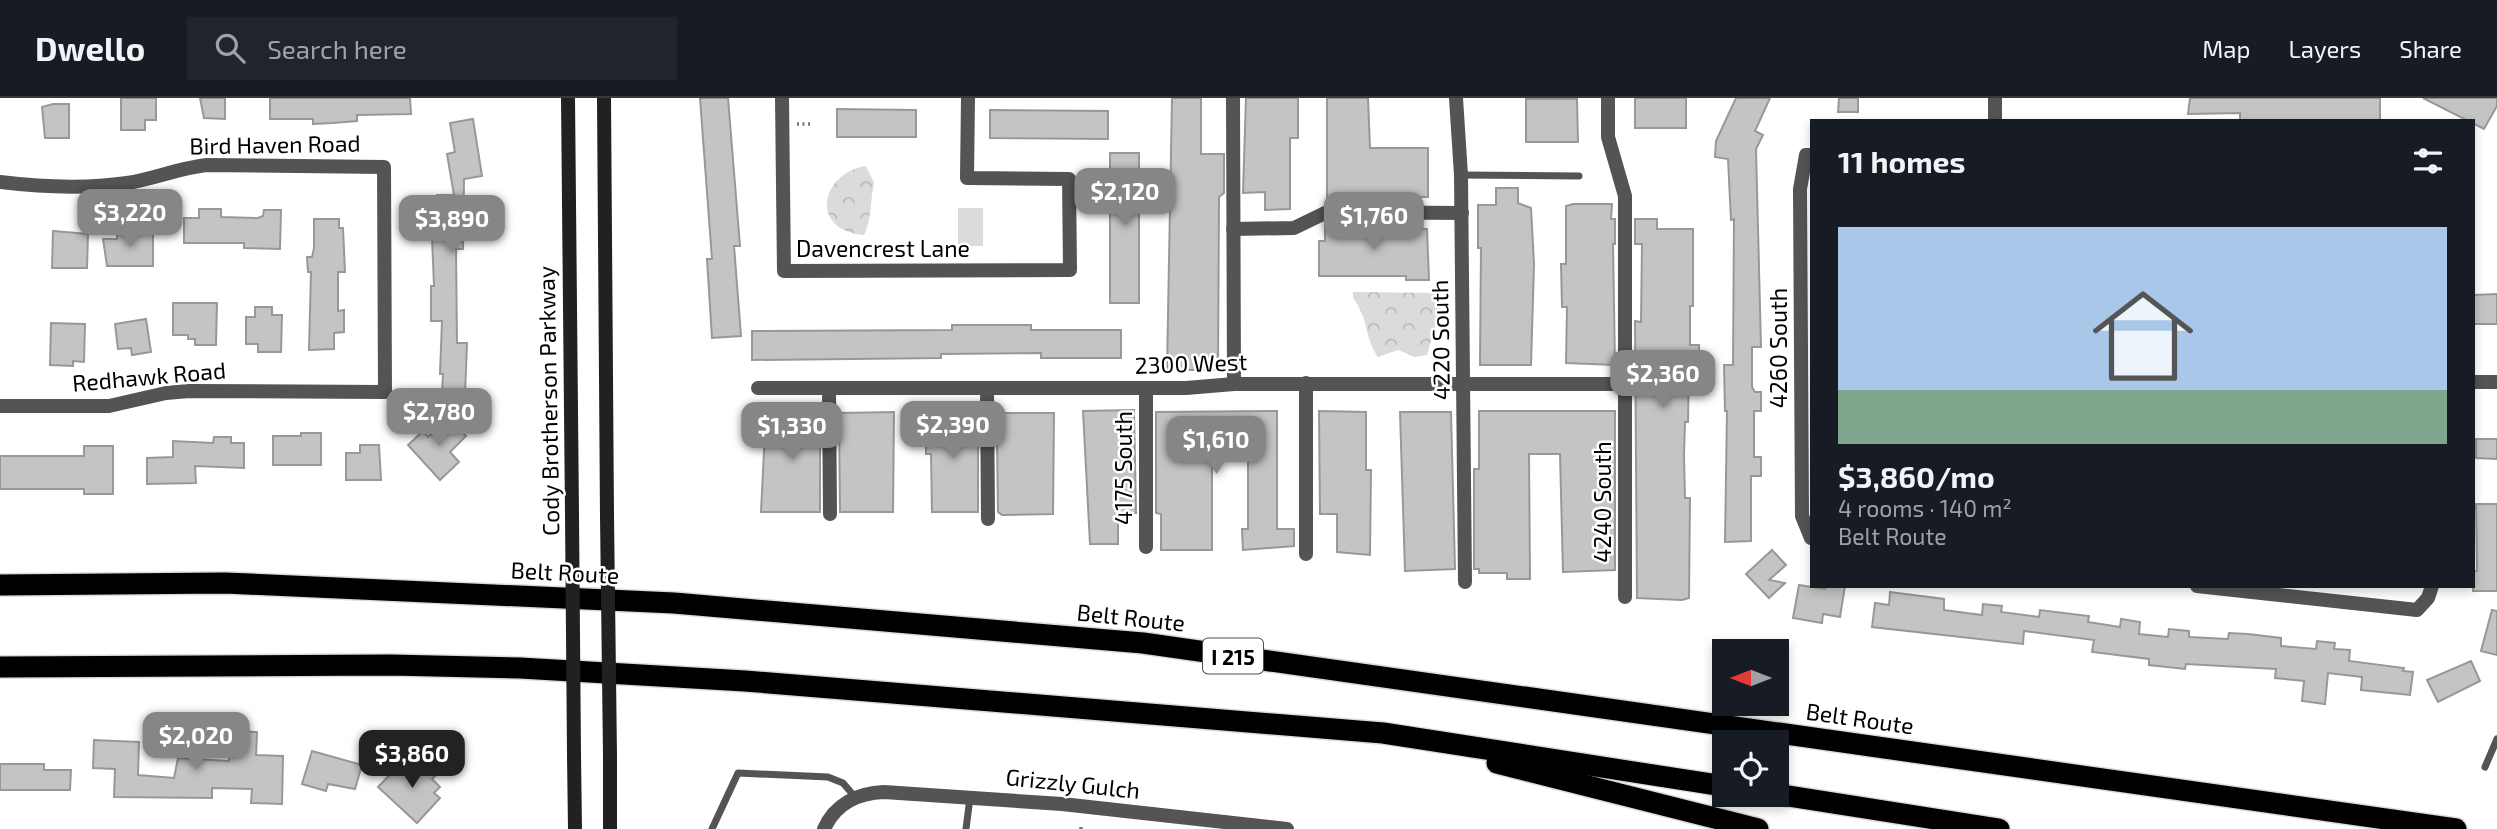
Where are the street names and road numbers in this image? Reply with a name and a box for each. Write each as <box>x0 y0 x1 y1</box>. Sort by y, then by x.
street label: Bird Haven Road <box>189 129 361 159</box>
street label: Davencrest Lane <box>796 234 970 262</box>
street label: Cody Brotherson Parkway <box>532 266 564 536</box>
street label: 4220 South <box>1425 280 1455 400</box>
street label: 4260 South <box>1764 288 1792 408</box>
street label: 2300 West <box>1134 347 1248 379</box>
street label: Redhawk Road <box>71 355 227 397</box>
street label: 4175 South <box>1109 411 1137 525</box>
street label: 4240 South <box>1588 441 1616 563</box>
street label: Belt Route <box>510 555 620 589</box>
street label: Belt Route <box>1076 597 1186 637</box>
road number: I 215 <box>1203 638 1263 674</box>
street label: Belt Route <box>1804 697 1916 739</box>
street label: Grizzly Gulch <box>1004 762 1142 804</box>

